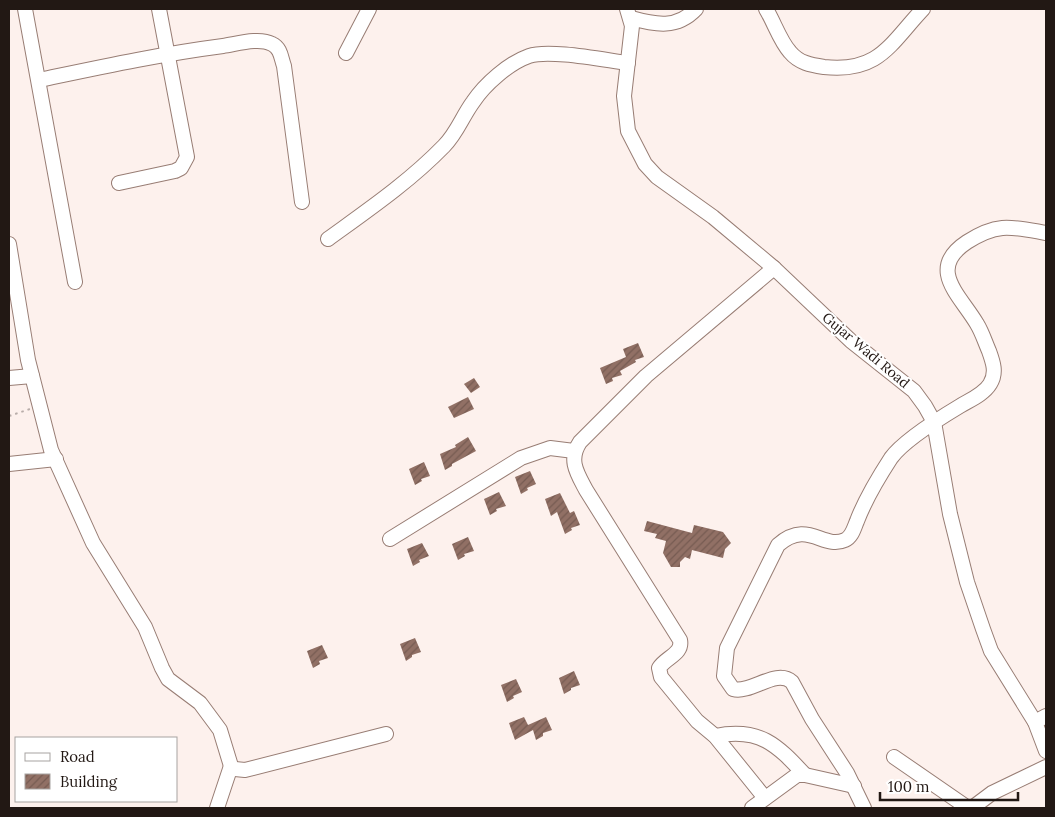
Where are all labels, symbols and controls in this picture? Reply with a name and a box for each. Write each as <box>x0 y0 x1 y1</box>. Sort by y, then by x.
street label: Gujar Wadi Road <box>819 308 913 392</box>
legend <box>15 737 178 802</box>
text: Road <box>60 747 95 766</box>
scale bar <box>880 770 1018 802</box>
text: Building <box>60 772 118 791</box>
text: 100 m <box>888 777 929 796</box>

